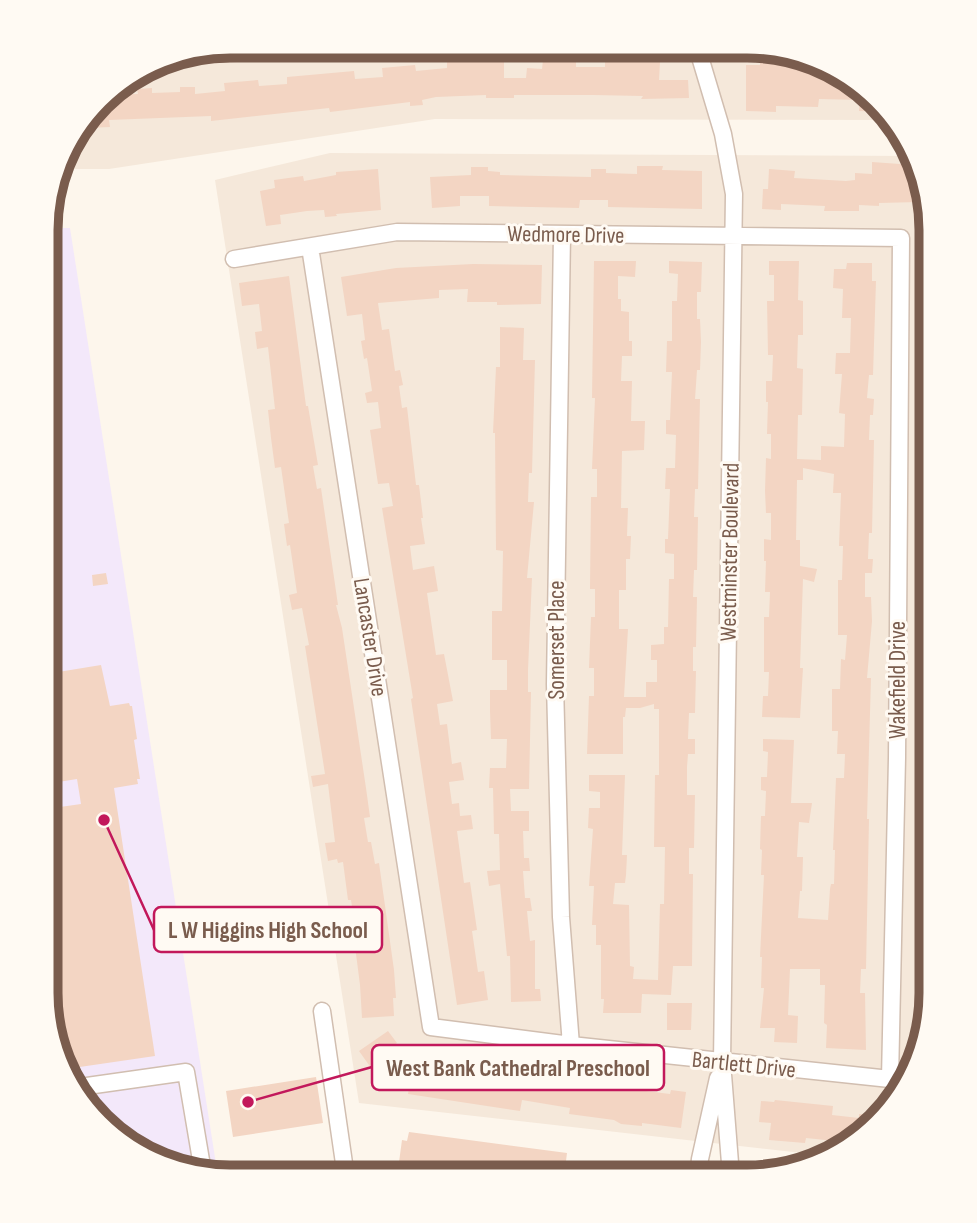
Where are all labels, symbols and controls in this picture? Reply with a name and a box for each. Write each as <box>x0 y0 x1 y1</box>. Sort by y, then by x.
street label: Wedmore Drive <box>507 220 625 250</box>
street label: Westminster Boulevard <box>714 462 746 642</box>
street label: Lancaster Drive <box>347 576 393 698</box>
street label: Somerset Place <box>543 581 571 699</box>
street label: Wakefield Drive <box>884 621 912 739</box>
callout: L W Higgins High School <box>154 907 382 952</box>
text: L W Higgins High School <box>168 916 368 945</box>
callout: West Bank Cathedral Preschool <box>372 1045 664 1090</box>
street label: Bartlett Drive <box>691 1046 797 1084</box>
text: West Bank Cathedral Preschool <box>386 1054 650 1083</box>

